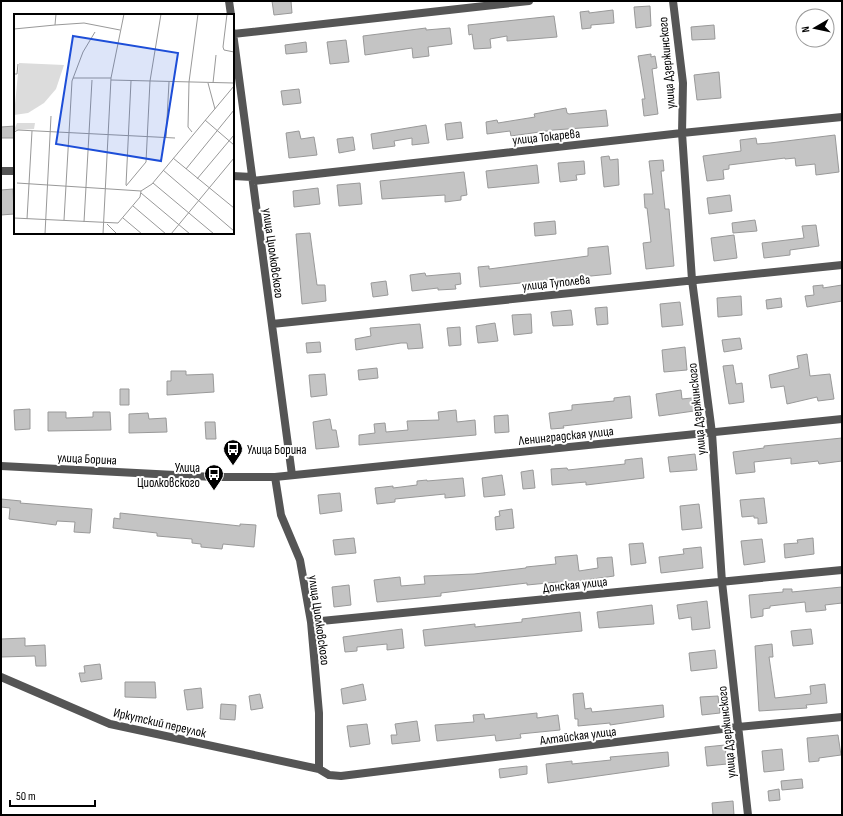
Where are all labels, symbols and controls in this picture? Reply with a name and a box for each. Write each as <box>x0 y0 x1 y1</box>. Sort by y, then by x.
north arrow <box>795 8 835 48</box>
inset map <box>14 14 234 234</box>
street label: улица Дзержинского <box>655 16 679 110</box>
text: N <box>799 25 812 33</box>
street label: улица Токарева <box>511 125 581 149</box>
street label: улица Циолковского <box>259 207 287 299</box>
street label: улица Туполева <box>521 271 591 295</box>
street label: улица Дзержинского <box>684 362 710 456</box>
street label: Ленинградская улица <box>517 423 614 449</box>
bus stop icon: Улица Борина <box>222 438 244 466</box>
place label: Улица Борина <box>247 442 307 458</box>
street label: улица Борина <box>57 449 117 469</box>
place label: Улица Циолковского <box>137 460 200 491</box>
bus stop icon: Улица Циолковского <box>203 463 225 491</box>
street label: улица Циолковского <box>305 574 333 666</box>
street label: Донская улица <box>542 574 608 596</box>
street label: улица Дзержинского <box>714 685 740 779</box>
street label: Иркутский переулок <box>112 705 208 741</box>
street label: Алтайская улица <box>538 723 617 749</box>
scale bar <box>10 782 95 808</box>
text: 50 m <box>16 789 36 804</box>

